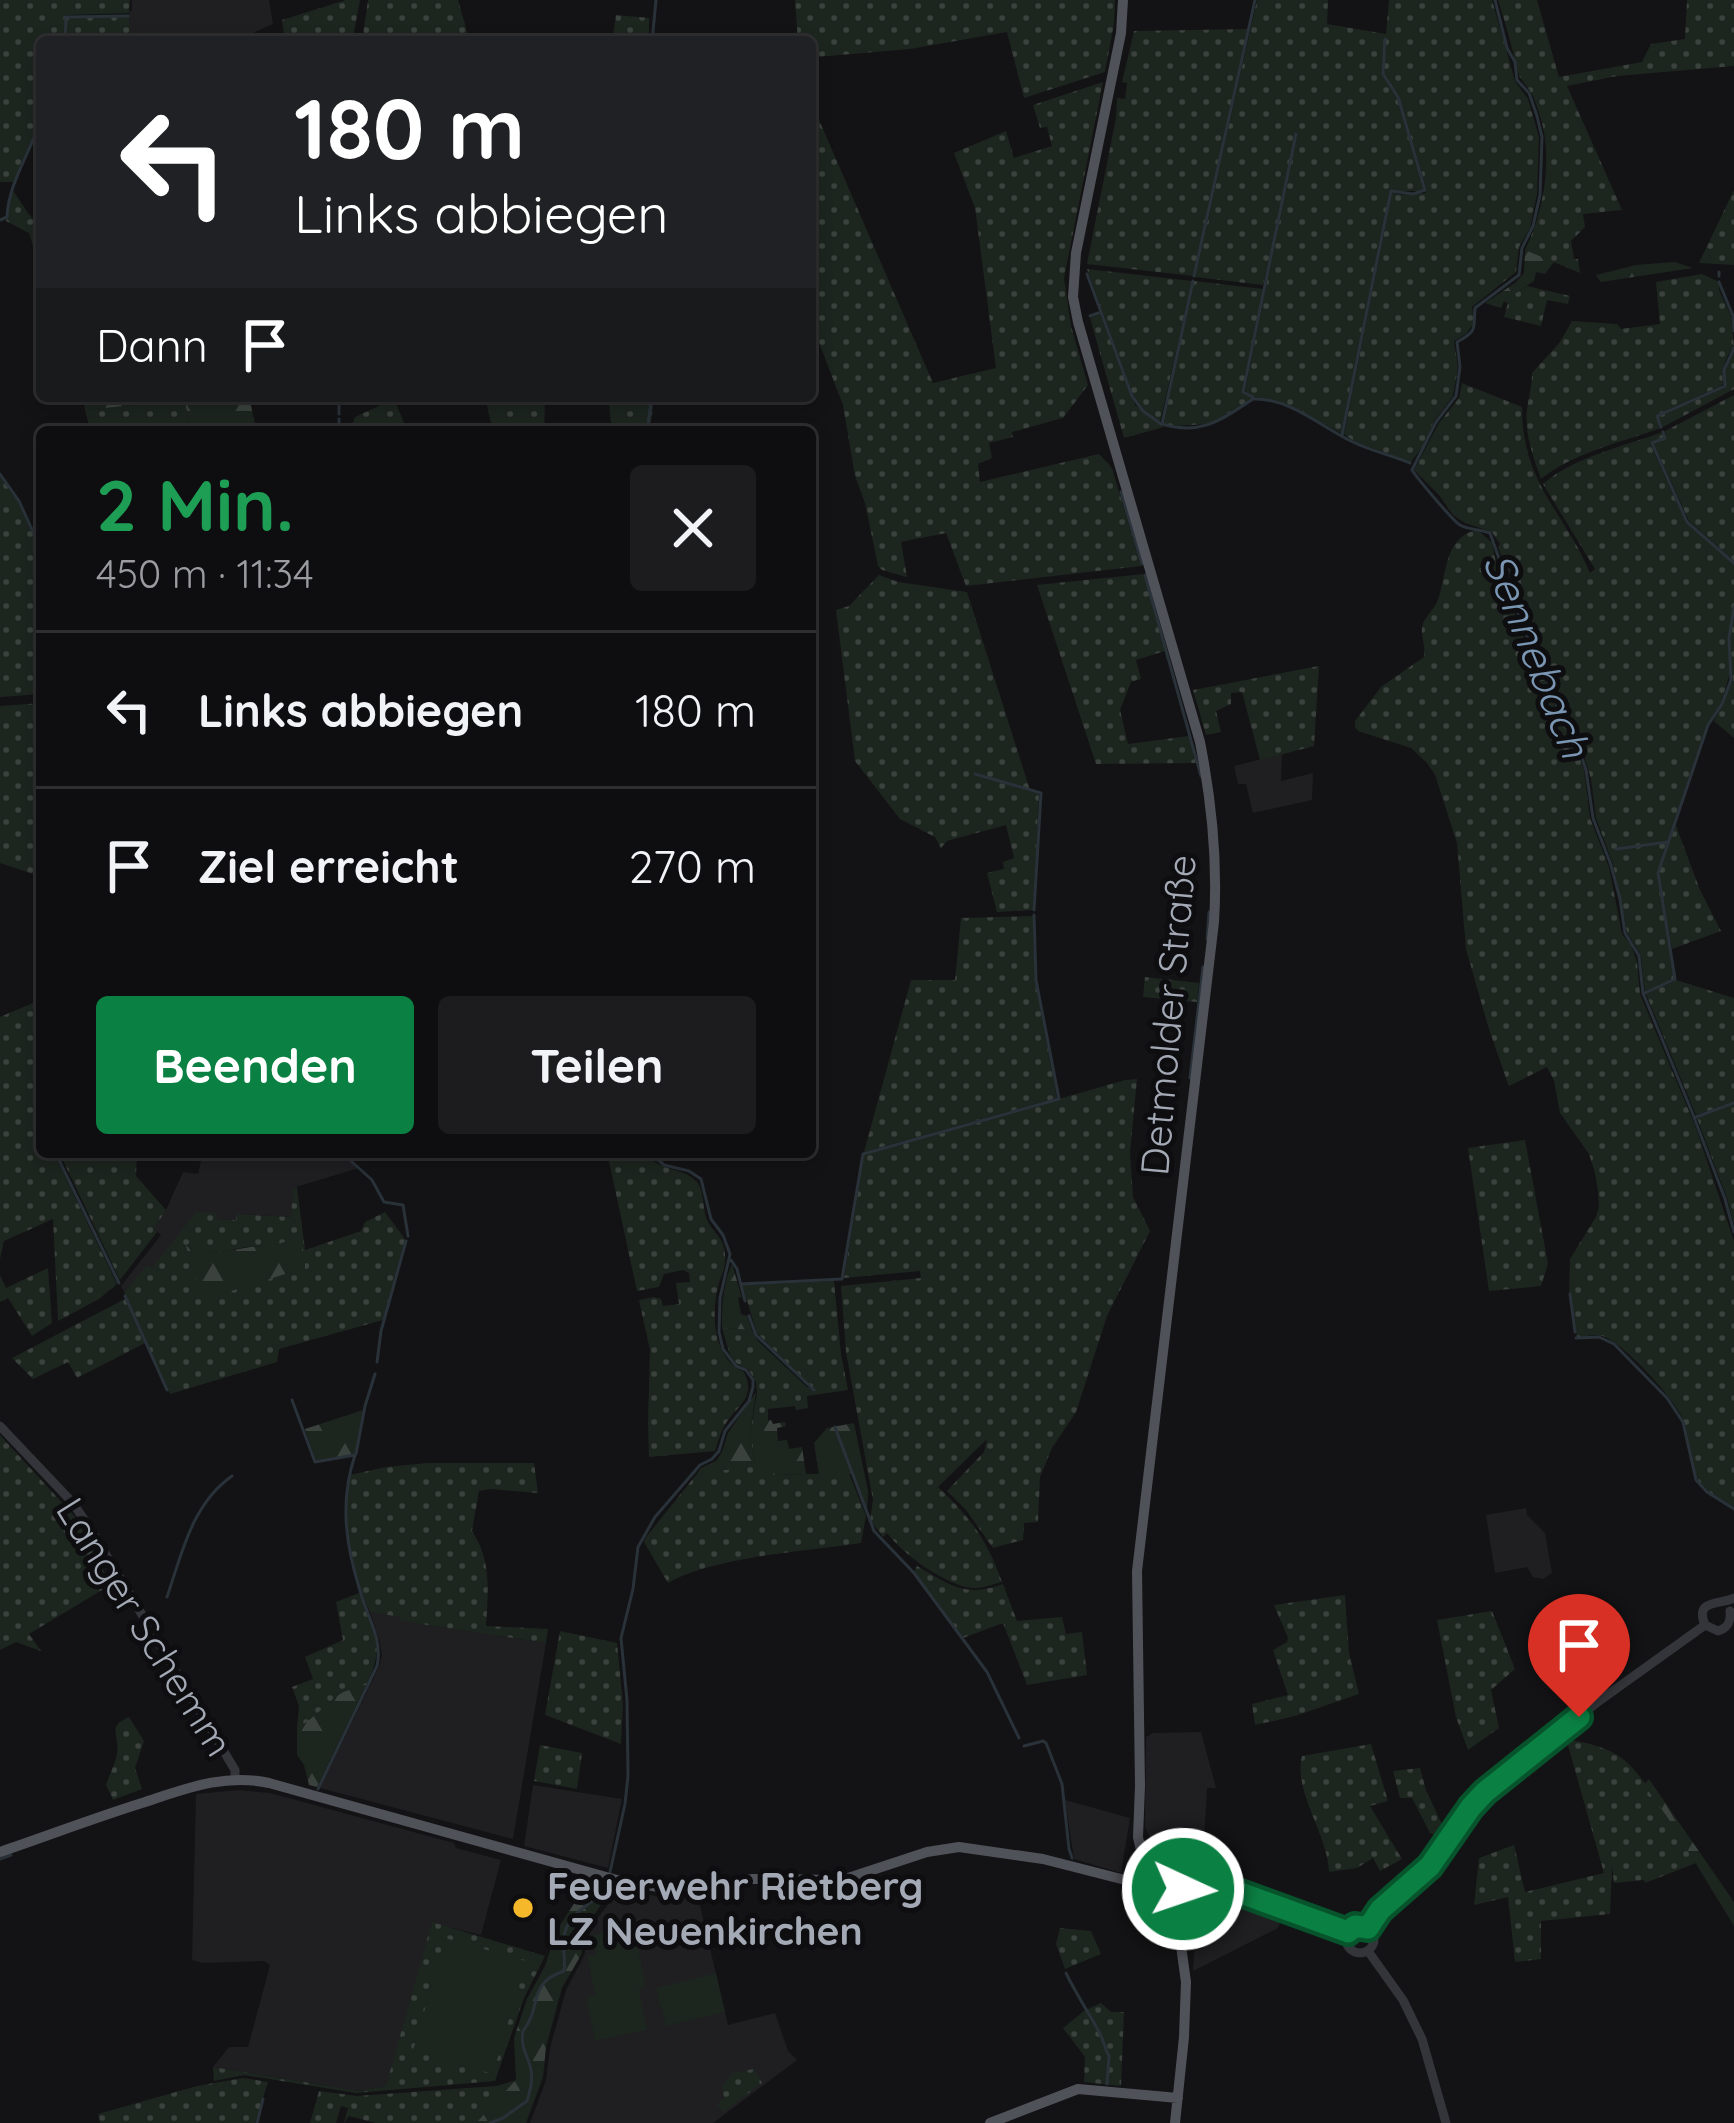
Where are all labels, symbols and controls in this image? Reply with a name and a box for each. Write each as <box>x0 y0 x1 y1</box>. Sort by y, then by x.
text: 180 m <box>294 75 525 180</box>
icon: left <box>96 84 252 240</box>
text: Links abbiegen <box>294 179 669 247</box>
icon: arrive <box>232 312 298 378</box>
text: Dann <box>96 317 208 373</box>
text: 2 Min. <box>96 459 294 549</box>
button: close <box>630 465 756 591</box>
water label: Sennebach <box>1472 545 1603 766</box>
text: 450 m · 11:34 <box>96 549 314 598</box>
icon: left <box>96 677 162 743</box>
text: Links abbiegen <box>198 682 523 738</box>
text: 180 m <box>635 682 756 738</box>
icon: arrive <box>96 833 162 899</box>
text: Ziel erreicht <box>198 838 459 894</box>
text: 270 m <box>629 838 756 894</box>
street label: Detmolder Straße <box>1129 853 1206 1177</box>
button: Beenden <box>96 996 414 1134</box>
button: Teilen <box>438 996 756 1134</box>
street label: Langer Schemm <box>46 1488 245 1765</box>
pin <box>1528 1594 1630 1717</box>
icon: arrive <box>1546 1612 1612 1678</box>
position arrow <box>1120 1826 1246 1952</box>
place label: Feuerwehr Rietberg LZ Neuenkirchen <box>547 1861 923 1955</box>
marker: Feuerwehr Rietberg LZ Neuenkirchen <box>510 1895 536 1921</box>

